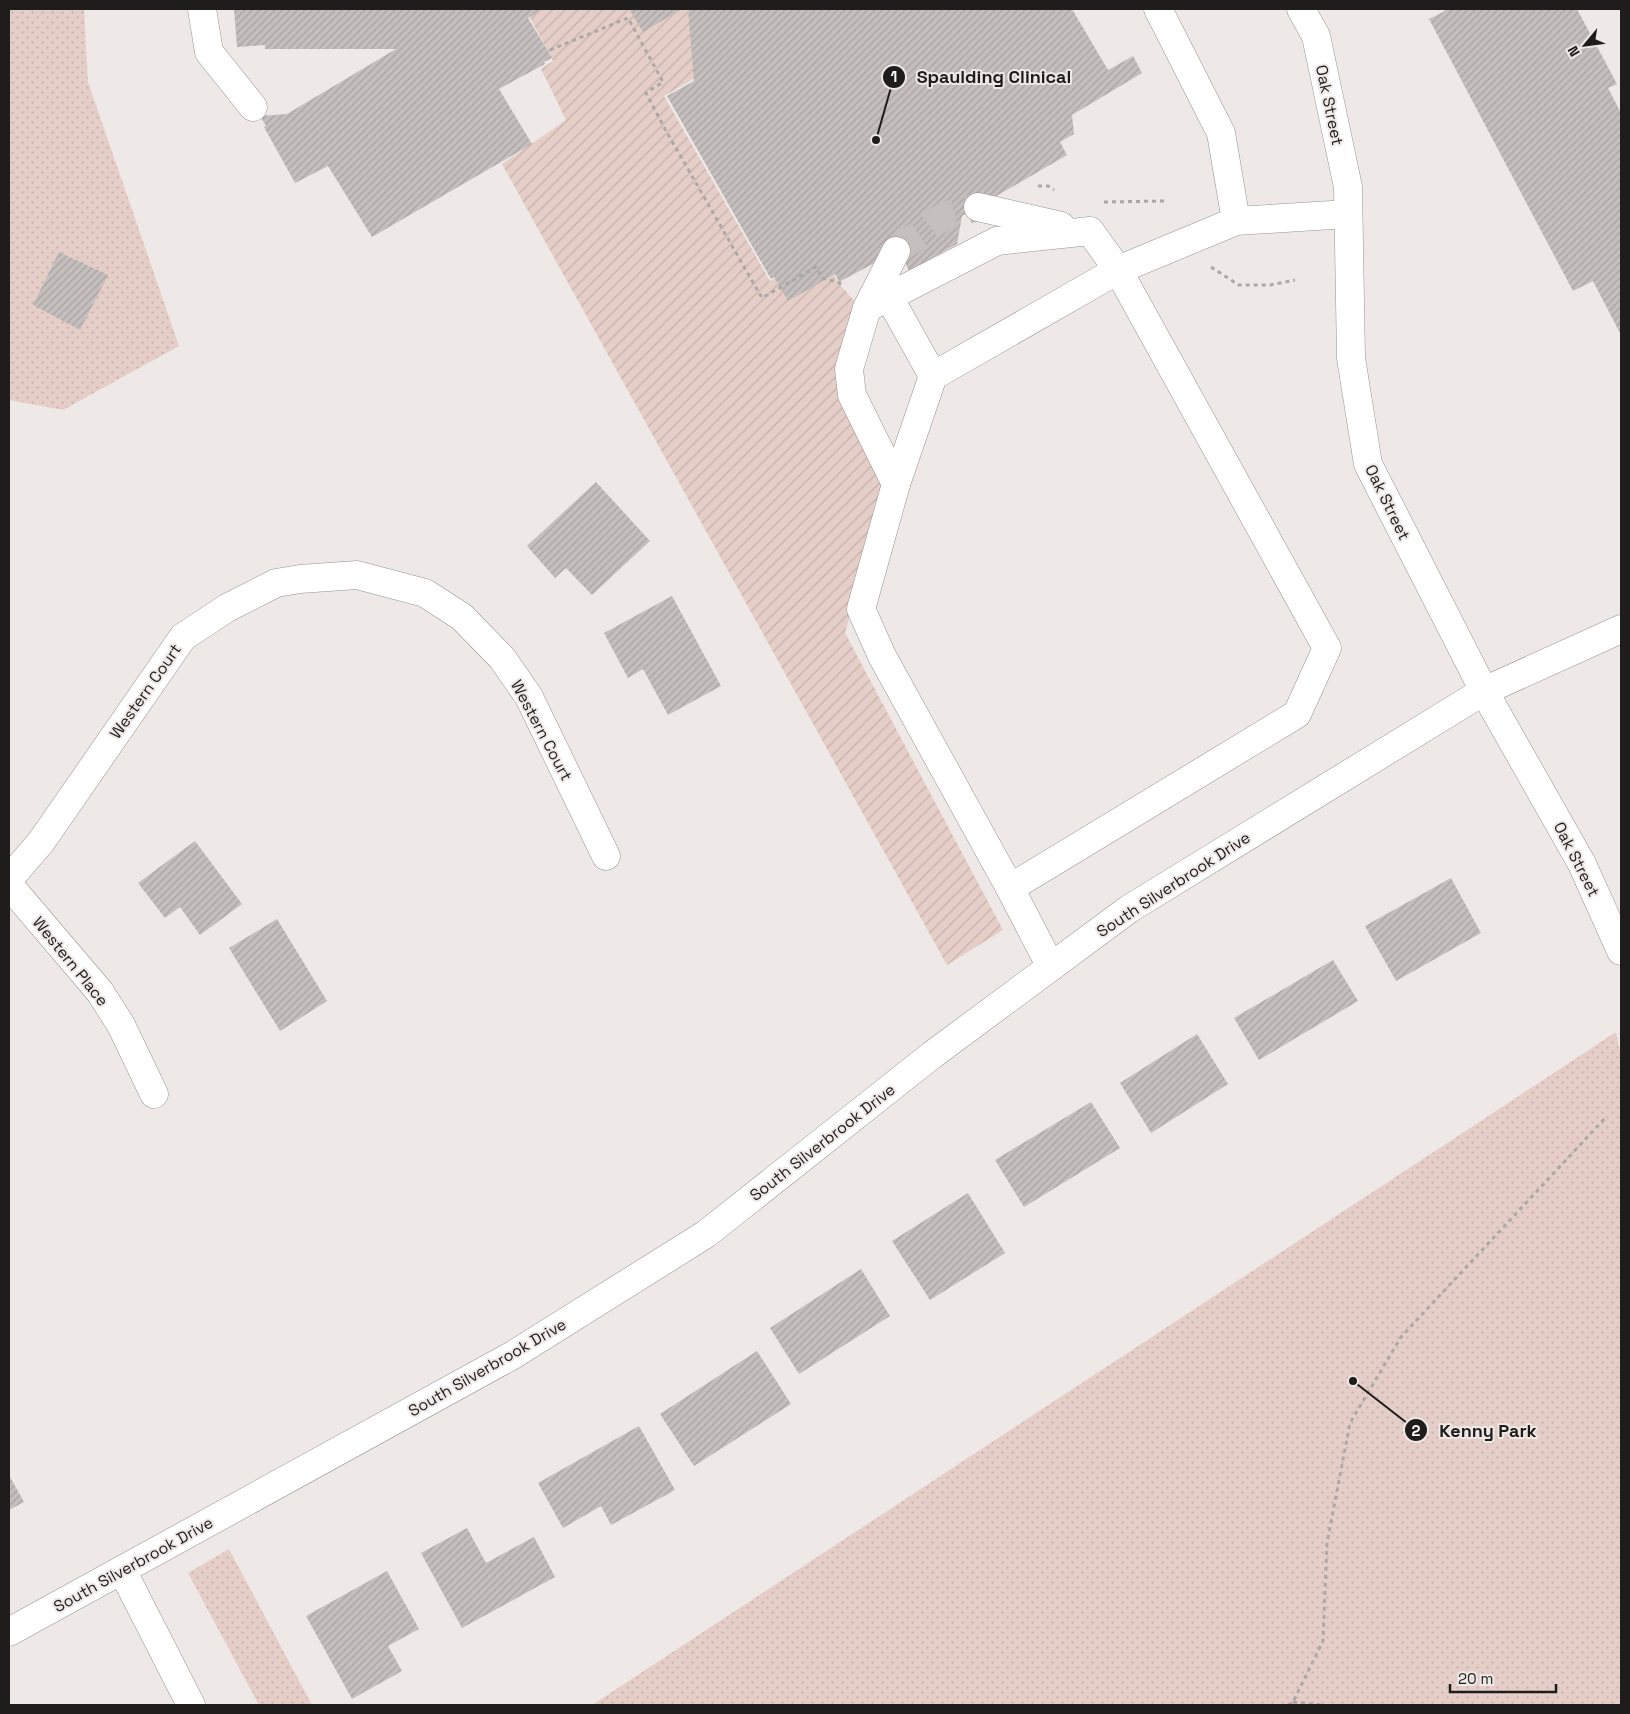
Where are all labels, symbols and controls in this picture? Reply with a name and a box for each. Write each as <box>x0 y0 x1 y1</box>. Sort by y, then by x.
north arrow <box>1560 20 1610 70</box>
text: N <box>1563 43 1584 60</box>
callout: Spaulding Clinical <box>881 60 1081 93</box>
street label: Oak Street <box>1311 63 1348 147</box>
text: Spaulding Clinical <box>917 65 1071 88</box>
text: 1 <box>891 67 897 86</box>
street label: Oak Street <box>1360 461 1415 543</box>
street label: Western Court <box>105 640 186 743</box>
street label: Western Court <box>506 676 577 784</box>
street label: Oak Street <box>1549 818 1604 900</box>
street label: South Silverbrook Drive <box>1092 827 1254 942</box>
street label: Western Place <box>28 912 113 1010</box>
street label: South Silverbrook Drive <box>745 1079 899 1206</box>
street label: South Silverbrook Drive <box>404 1314 570 1421</box>
callout: Kenny Park <box>1404 1414 1546 1447</box>
text: Kenny Park <box>1439 1419 1537 1442</box>
text: 2 <box>1412 1421 1421 1440</box>
street label: South Silverbrook Drive <box>50 1512 217 1617</box>
scale bar <box>1450 1662 1556 1694</box>
text: 20 m <box>1458 1669 1493 1688</box>

